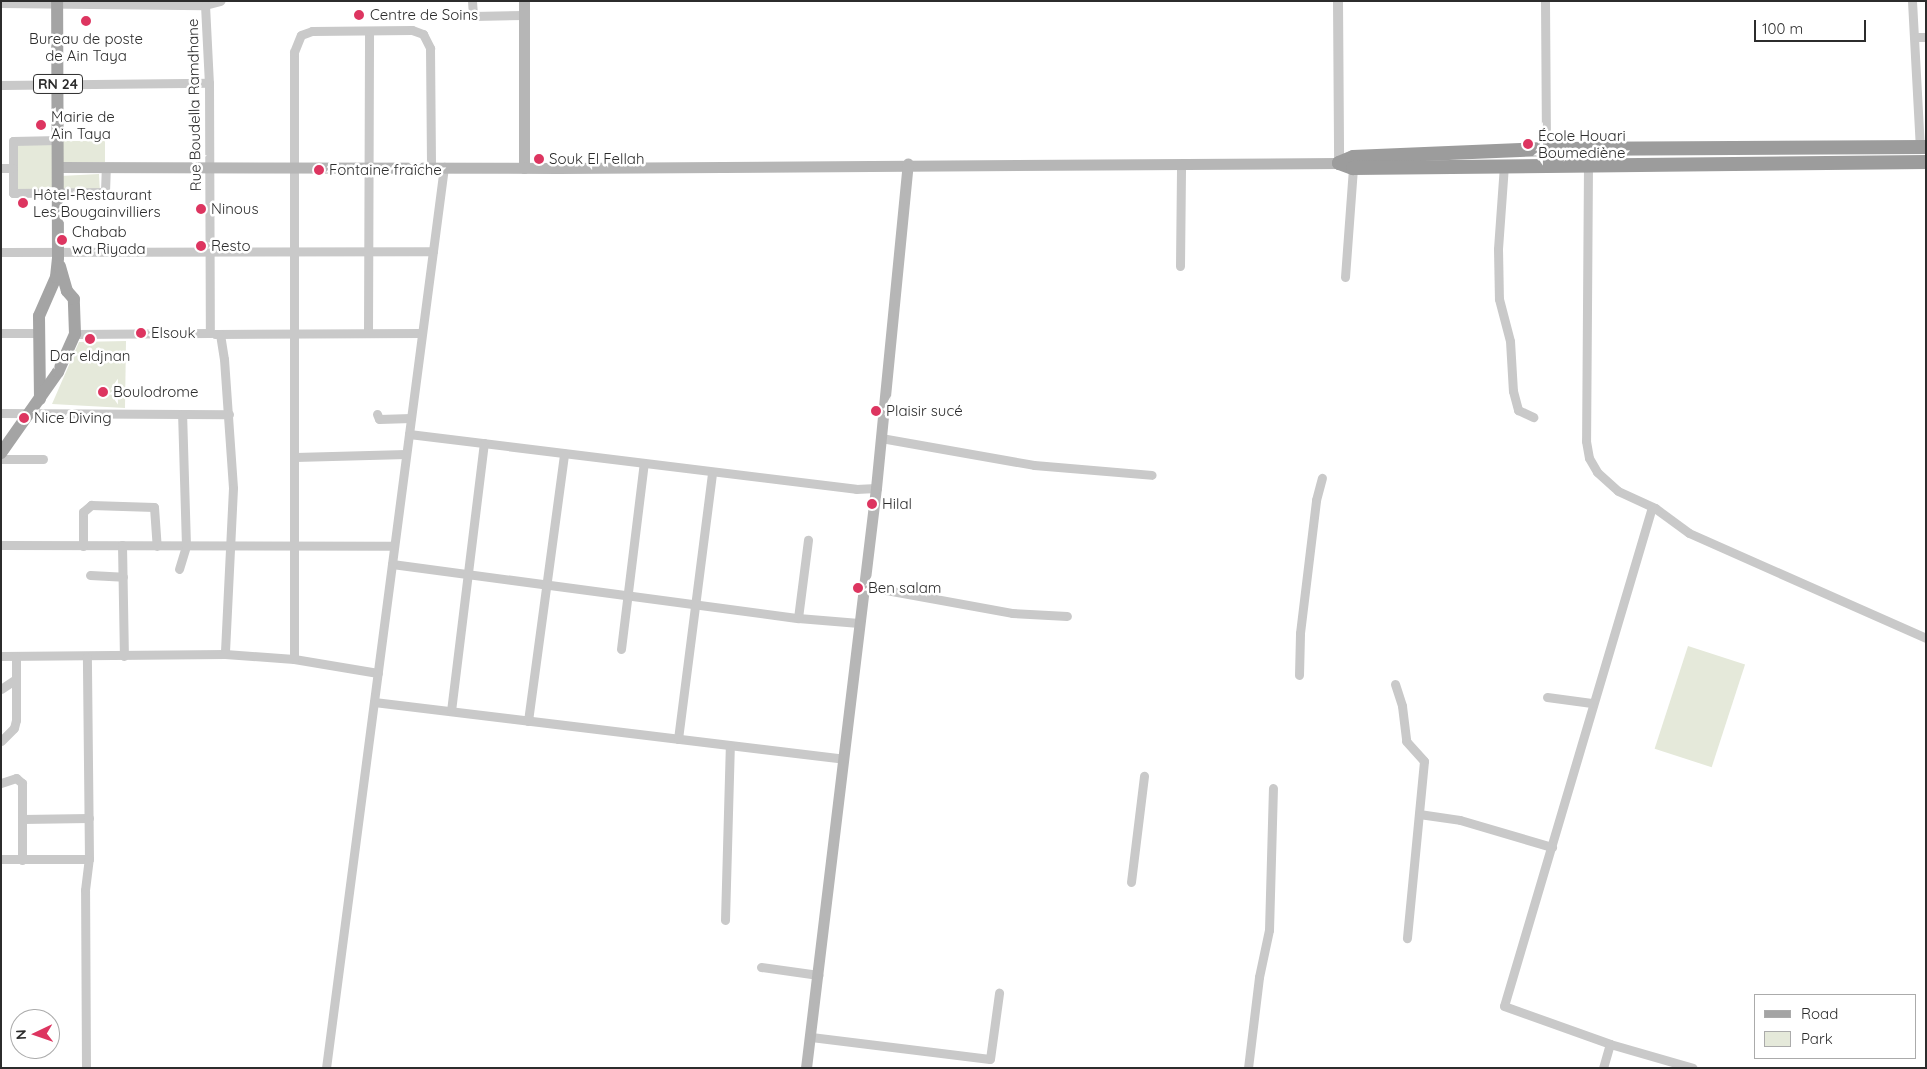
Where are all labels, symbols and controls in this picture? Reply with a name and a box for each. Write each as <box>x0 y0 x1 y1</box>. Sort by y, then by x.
place label: Centre de Soins <box>370 6 478 24</box>
marker: Centre de Soins <box>352 8 366 22</box>
scale bar <box>1757 10 1870 42</box>
marker: Bureau de poste de Ain Taya <box>80 15 92 27</box>
street label: Rue Boudella Ramdhane <box>183 18 205 192</box>
text: 100 m <box>1762 19 1803 38</box>
place label: Bureau de poste de Ain Taya <box>29 29 143 64</box>
road number: RN 24 <box>32 72 84 96</box>
place label: Mairie de Ain Taya <box>51 107 115 142</box>
marker: Mairie de Ain Taya <box>35 119 47 131</box>
place label: École Houari Boumediène <box>1538 126 1626 161</box>
marker: École Houari Boumediène <box>1522 138 1534 150</box>
place label: Souk El Fellah <box>549 150 644 168</box>
marker: Souk El Fellah <box>533 153 545 165</box>
place label: Fontaine fraîche <box>329 161 442 179</box>
marker: Fontaine fraîche <box>313 164 325 176</box>
place label: Hôtel-Restaurant Les Bougainvilliers <box>33 185 160 220</box>
marker: Hôtel-Restaurant Les Bougainvilliers <box>17 197 29 209</box>
place label: Ninous <box>211 200 258 218</box>
marker: Ninous <box>195 203 207 215</box>
place label: Chabab wa Riyada <box>72 222 146 257</box>
marker: Chabab wa Riyada <box>56 234 68 246</box>
place label: Resto <box>211 237 251 255</box>
marker: Resto <box>195 240 207 252</box>
place label: Elsouk <box>151 324 196 342</box>
marker: Elsouk <box>135 327 147 339</box>
marker: Dar eldjnan <box>84 333 96 345</box>
place label: Dar eldjnan <box>49 347 131 365</box>
place label: Boulodrome <box>113 383 198 401</box>
marker: Boulodrome <box>97 386 109 398</box>
place label: Plaisir sucé <box>886 402 963 420</box>
marker: Plaisir sucé <box>870 405 882 417</box>
place label: Nice Diving <box>34 409 112 427</box>
marker: Nice Diving <box>18 412 30 424</box>
place label: Hilal <box>882 495 912 513</box>
marker: Hilal <box>866 498 878 510</box>
place label: Ben salam <box>868 579 941 597</box>
marker: Ben salam <box>852 582 864 594</box>
legend <box>1754 994 1917 1059</box>
text: Road <box>1801 1004 1838 1023</box>
north arrow <box>10 1009 60 1059</box>
text: N <box>12 1029 30 1040</box>
text: Park <box>1801 1029 1833 1048</box>

